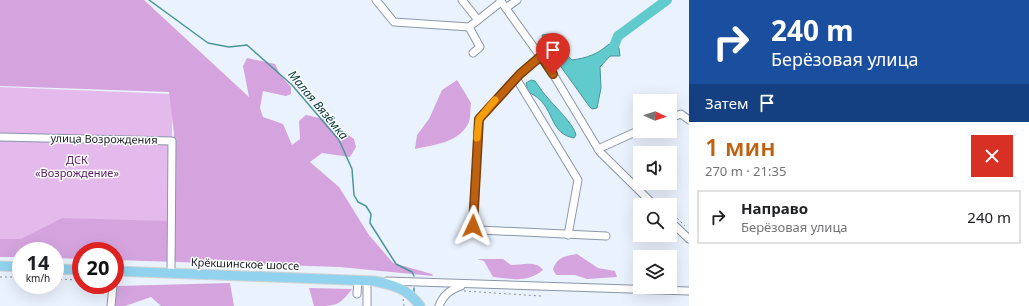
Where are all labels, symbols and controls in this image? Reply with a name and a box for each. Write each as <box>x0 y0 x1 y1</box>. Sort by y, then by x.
text: 240 m <box>771 11 854 49</box>
icon: right <box>705 16 757 68</box>
pin <box>536 33 570 74</box>
icon: arrive <box>542 39 564 61</box>
text: Берёзовая улица <box>771 47 919 71</box>
water label: Малая Вязёмка <box>284 66 353 143</box>
icon: arrive <box>756 92 778 114</box>
text: Затем <box>705 93 748 113</box>
north arrow <box>633 94 677 138</box>
map controls <box>633 94 677 294</box>
street label: улица Возрождения <box>50 130 158 147</box>
text: 1 мин <box>705 130 776 163</box>
button: close <box>971 135 1013 177</box>
button: sound <box>633 146 677 190</box>
park label: ДСК «Возрождение» <box>35 152 119 180</box>
text: 270 m · 21:35 <box>705 162 786 180</box>
button: search <box>633 198 677 242</box>
text: Направо <box>741 198 808 218</box>
position arrow <box>452 205 494 247</box>
icon: right <box>707 206 729 228</box>
text: 240 m <box>967 207 1011 227</box>
text: Берёзовая улица <box>741 218 848 236</box>
speed limit sign: 20 <box>72 242 124 294</box>
text: 14 <box>27 249 49 276</box>
button: layers <box>633 250 677 294</box>
street label: Крёкшинское шоссе <box>191 254 299 273</box>
text: km/h <box>26 271 50 285</box>

